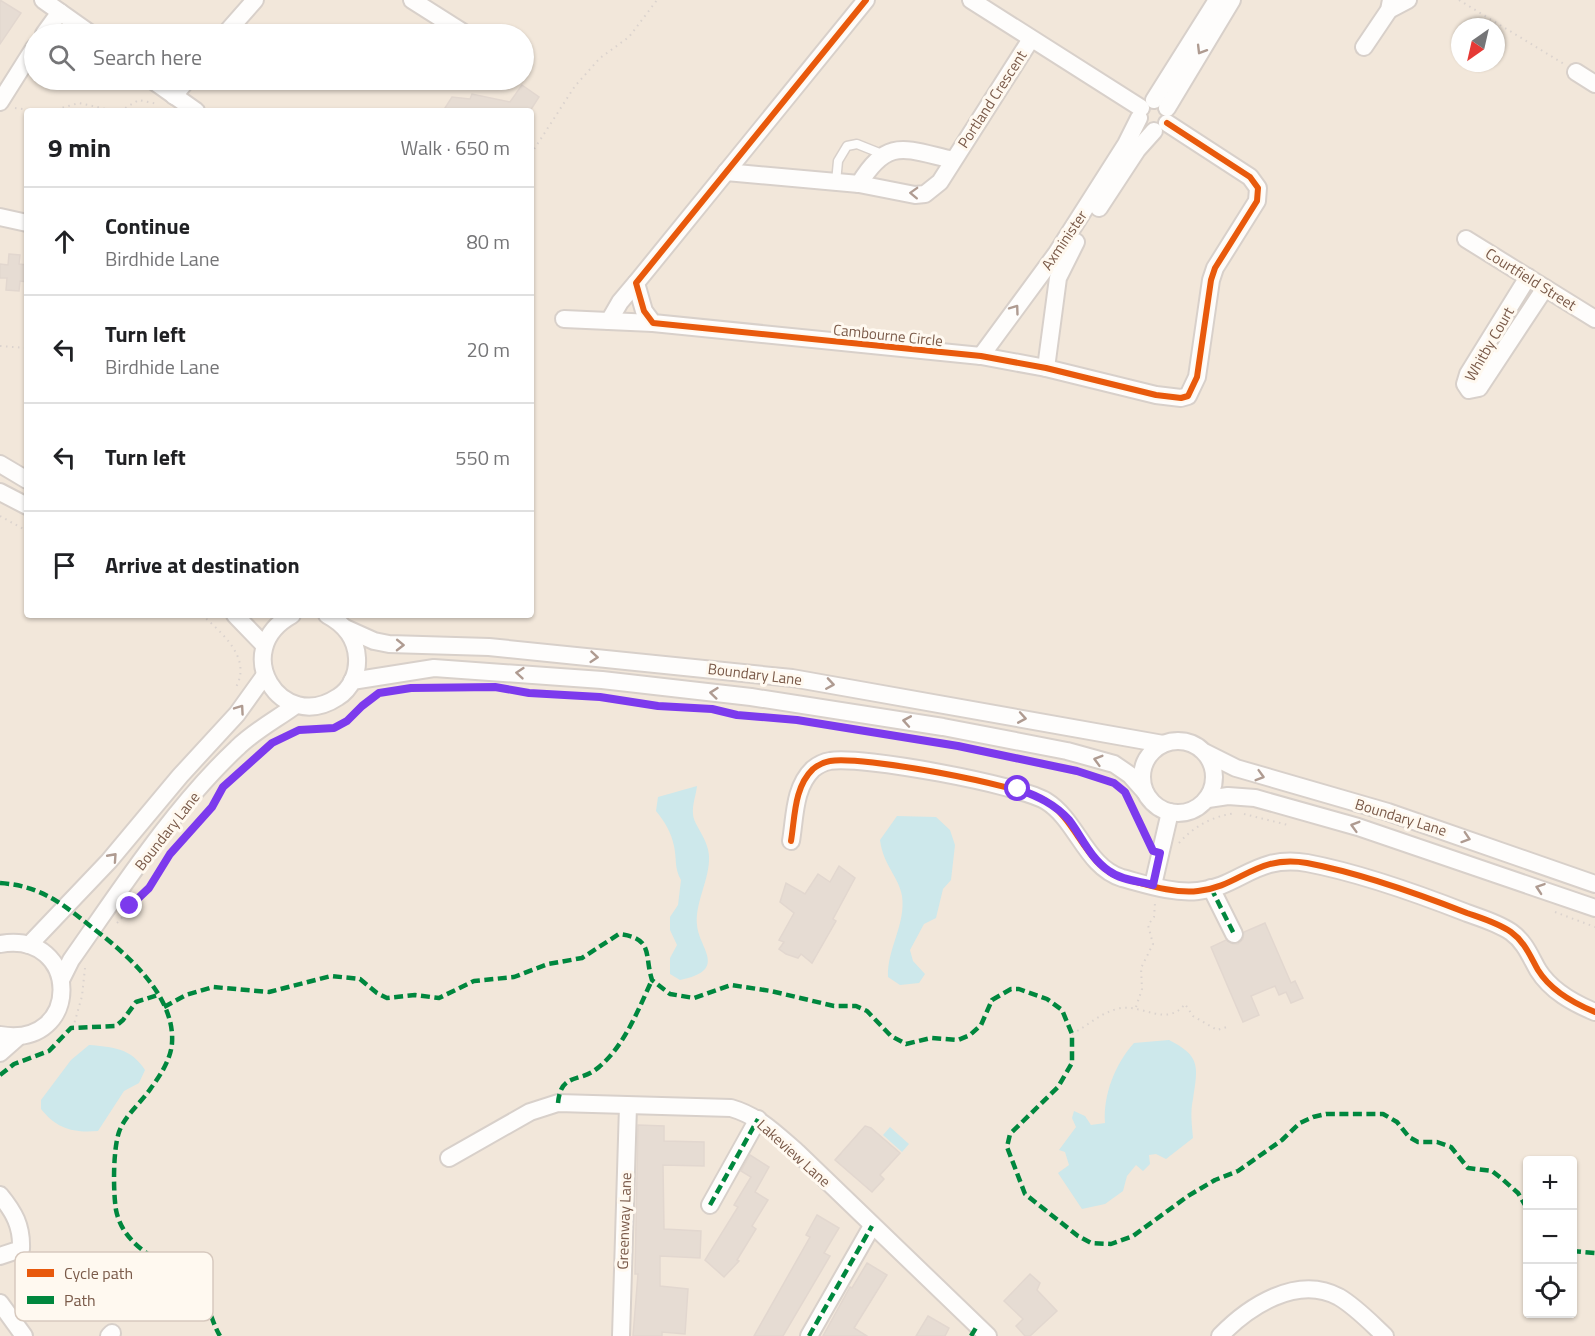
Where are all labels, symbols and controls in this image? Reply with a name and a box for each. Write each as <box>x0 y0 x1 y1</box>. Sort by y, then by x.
north arrow <box>1451 18 1505 72</box>
search box <box>24 24 534 90</box>
text: Search here <box>93 40 202 74</box>
icon: search <box>45 41 78 74</box>
one-way arrow <box>1197 44 1209 54</box>
street label: Portland Crescent <box>952 45 1033 152</box>
text: 9 min <box>48 128 111 167</box>
text: Walk · 650 m <box>401 132 510 163</box>
one-way arrow <box>909 187 918 200</box>
street label: Axminister <box>1035 205 1093 275</box>
text: Continue <box>105 209 190 243</box>
icon: ahead <box>48 225 81 258</box>
text: 80 m <box>466 226 510 257</box>
street label: Courtfield Street <box>1481 242 1582 317</box>
text: Birdhide Lane <box>105 243 220 274</box>
street label: Whitby Court <box>1458 302 1520 385</box>
one-way arrow <box>1008 304 1019 315</box>
text: Turn left <box>105 317 186 351</box>
street label: Cambourne Circle <box>832 318 944 352</box>
icon: left <box>48 333 81 366</box>
text: 20 m <box>466 334 510 365</box>
text: Birdhide Lane <box>105 351 220 382</box>
text: Turn left <box>105 440 186 474</box>
icon: left <box>48 441 81 474</box>
text: 550 m <box>455 442 510 473</box>
text: Arrive at destination <box>105 548 300 582</box>
icon: arrive <box>48 549 81 582</box>
one-way arrow <box>395 638 404 651</box>
one-way arrow <box>590 650 599 663</box>
street label: Boundary Lane <box>707 657 803 691</box>
one-way arrow <box>516 667 525 680</box>
one-way arrow <box>825 678 834 690</box>
one-way arrow <box>710 687 719 699</box>
one-way arrow <box>233 705 244 716</box>
one-way arrow <box>1016 711 1026 724</box>
one-way arrow <box>902 715 912 728</box>
one-way arrow <box>1093 754 1103 767</box>
one-way arrow <box>1254 769 1264 781</box>
route start <box>1004 775 1030 801</box>
street label: Boundary Lane <box>129 787 205 875</box>
street label: Boundary Lane <box>1352 792 1450 842</box>
one-way arrow <box>1350 821 1361 833</box>
one-way arrow <box>1460 831 1471 843</box>
one-way arrow <box>106 853 117 863</box>
one-way arrow <box>1535 882 1546 895</box>
route end <box>116 892 142 918</box>
street label: Lakeview Lane <box>752 1114 836 1192</box>
map controls <box>1523 1156 1577 1318</box>
button: + <box>1523 1156 1577 1210</box>
street label: Greenway Lane <box>611 1172 637 1270</box>
button: − <box>1523 1210 1577 1264</box>
legend <box>15 1252 213 1321</box>
text: Cycle path <box>64 1261 133 1285</box>
button: locate <box>1523 1264 1577 1318</box>
text: Path <box>64 1288 96 1312</box>

